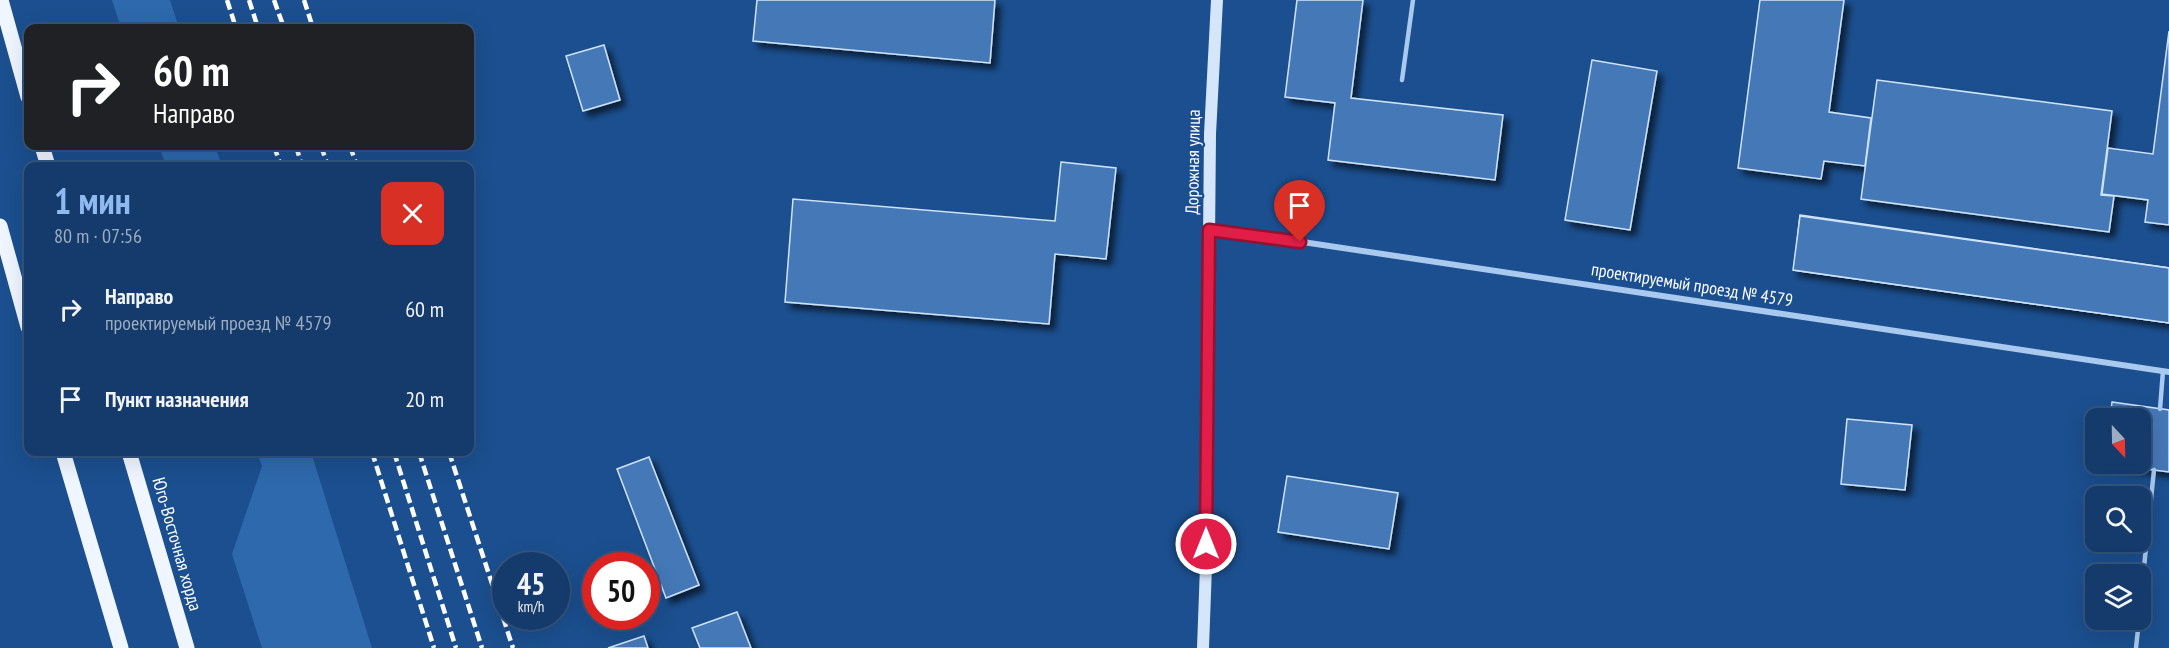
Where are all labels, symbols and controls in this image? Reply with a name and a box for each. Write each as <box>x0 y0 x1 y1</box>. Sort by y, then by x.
text: 60 m <box>153 43 230 98</box>
icon: right <box>54 48 132 126</box>
text: Направо <box>153 96 235 130</box>
street label: Дорожная улица <box>1180 109 1205 215</box>
text: 1 мин <box>54 177 131 224</box>
pin <box>1274 180 1325 242</box>
button: close <box>381 182 444 245</box>
icon: arrive <box>1283 189 1316 222</box>
text: 80 m · 07:56 <box>54 223 142 249</box>
street label: проектируемый проезд № 4579 <box>1590 257 1795 312</box>
text: Направо <box>105 282 173 310</box>
icon: right <box>54 293 87 326</box>
text: 60 m <box>405 295 444 323</box>
text: проектируемый проезд № 4579 <box>105 310 332 336</box>
icon: arrive <box>54 383 87 416</box>
text: Пункт назначения <box>105 385 249 413</box>
text: 20 m <box>405 385 444 413</box>
north arrow <box>2085 408 2151 474</box>
map controls <box>2085 408 2151 630</box>
street label: Юго-Восточная хорда <box>147 475 208 613</box>
button: search <box>2085 486 2151 552</box>
position arrow <box>1174 512 1238 576</box>
speed limit sign: 50 <box>582 552 660 630</box>
text: 45 <box>517 564 545 603</box>
button: layers <box>2085 564 2151 630</box>
text: km/h <box>518 597 544 616</box>

